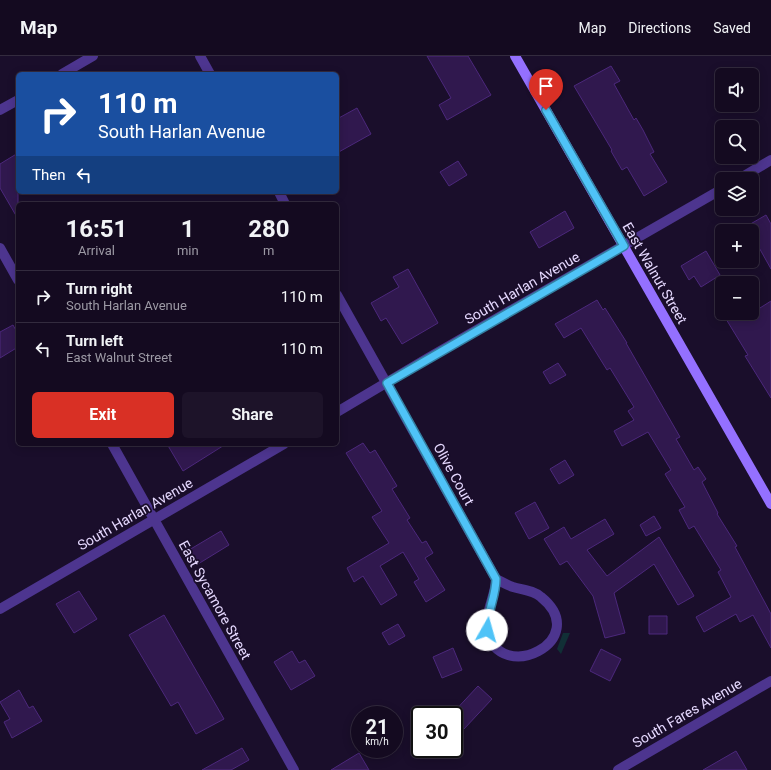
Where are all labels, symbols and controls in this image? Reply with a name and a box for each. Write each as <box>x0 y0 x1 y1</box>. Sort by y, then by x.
text: Map <box>20 16 58 39</box>
text: Map <box>579 20 606 36</box>
text: Directions <box>628 20 691 36</box>
text: Saved <box>713 20 751 36</box>
map controls <box>715 68 759 320</box>
button: sound <box>715 68 759 112</box>
pin <box>529 69 563 110</box>
icon: arrive <box>535 75 557 97</box>
text: 110 m <box>98 87 177 120</box>
icon: right <box>32 88 84 140</box>
button: search <box>715 120 759 164</box>
text: South Harlan Avenue <box>98 121 265 142</box>
icon: left <box>73 164 95 186</box>
text: Then <box>32 166 65 184</box>
button: layers <box>715 172 759 216</box>
text: 16:51 <box>66 215 127 243</box>
text: 1 <box>181 215 195 243</box>
text: 280 <box>248 215 289 243</box>
street label: East Walnut Street <box>619 219 691 327</box>
button: + <box>715 224 759 268</box>
text: Arrival <box>78 243 115 258</box>
text: min <box>177 243 199 258</box>
text: m <box>263 243 275 258</box>
street label: South Harlan Avenue <box>462 249 582 327</box>
button: − <box>715 276 759 320</box>
text: Turn right <box>66 280 132 298</box>
icon: right <box>32 286 54 308</box>
text: 110 m <box>281 288 323 306</box>
text: South Harlan Avenue <box>66 298 187 313</box>
text: Turn left <box>66 332 123 350</box>
icon: left <box>32 338 54 360</box>
text: 110 m <box>281 340 323 358</box>
text: East Walnut Street <box>66 350 172 365</box>
button: Exit <box>32 392 174 438</box>
button: Share <box>182 392 323 438</box>
street label: Olive Court <box>430 440 478 508</box>
street label: South Harlan Avenue <box>75 475 195 553</box>
street label: East Sycamore Street <box>176 538 255 663</box>
position arrow <box>466 609 508 651</box>
street label: South Fares Avenue <box>630 675 744 751</box>
speed limit sign: 30 <box>411 706 463 758</box>
text: 21 <box>366 715 388 739</box>
text: km/h <box>365 736 389 747</box>

